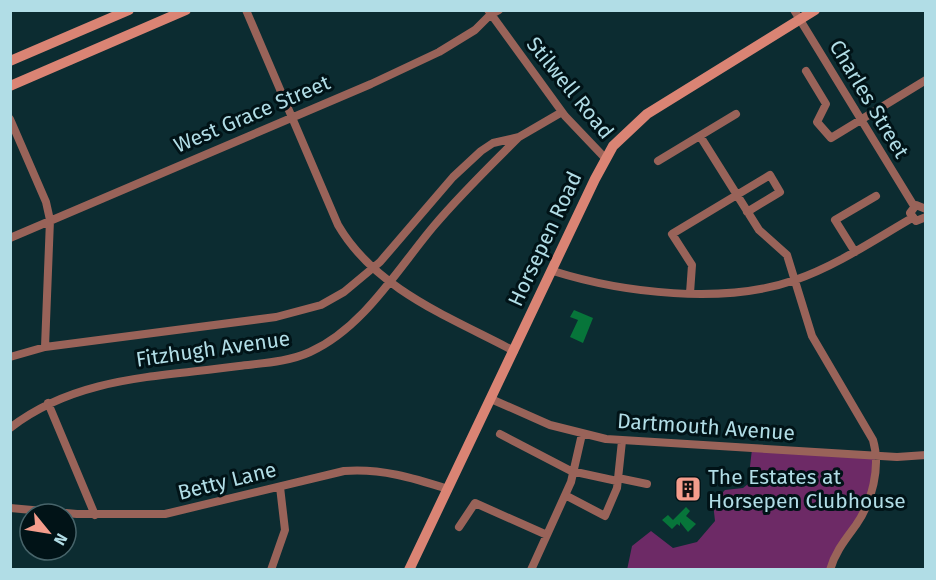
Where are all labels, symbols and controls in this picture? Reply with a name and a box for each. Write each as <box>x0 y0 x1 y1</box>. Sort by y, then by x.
street label: Stilwell Road <box>521 32 619 144</box>
street label: Charles Street <box>824 35 915 163</box>
street label: West Grace Street <box>170 69 334 159</box>
street label: Horsepen Road <box>502 167 588 311</box>
street label: Fitzhugh Avenue <box>134 325 292 373</box>
street label: Dartmouth Avenue <box>616 408 796 446</box>
street label: Betty Lane <box>175 456 279 506</box>
place label: The Estates at Horsepen Clubhouse <box>708 464 906 514</box>
building icon: The Estates at Horsepen Clubhouse <box>673 474 703 504</box>
north arrow <box>18 502 78 562</box>
text: N <box>50 530 71 549</box>

